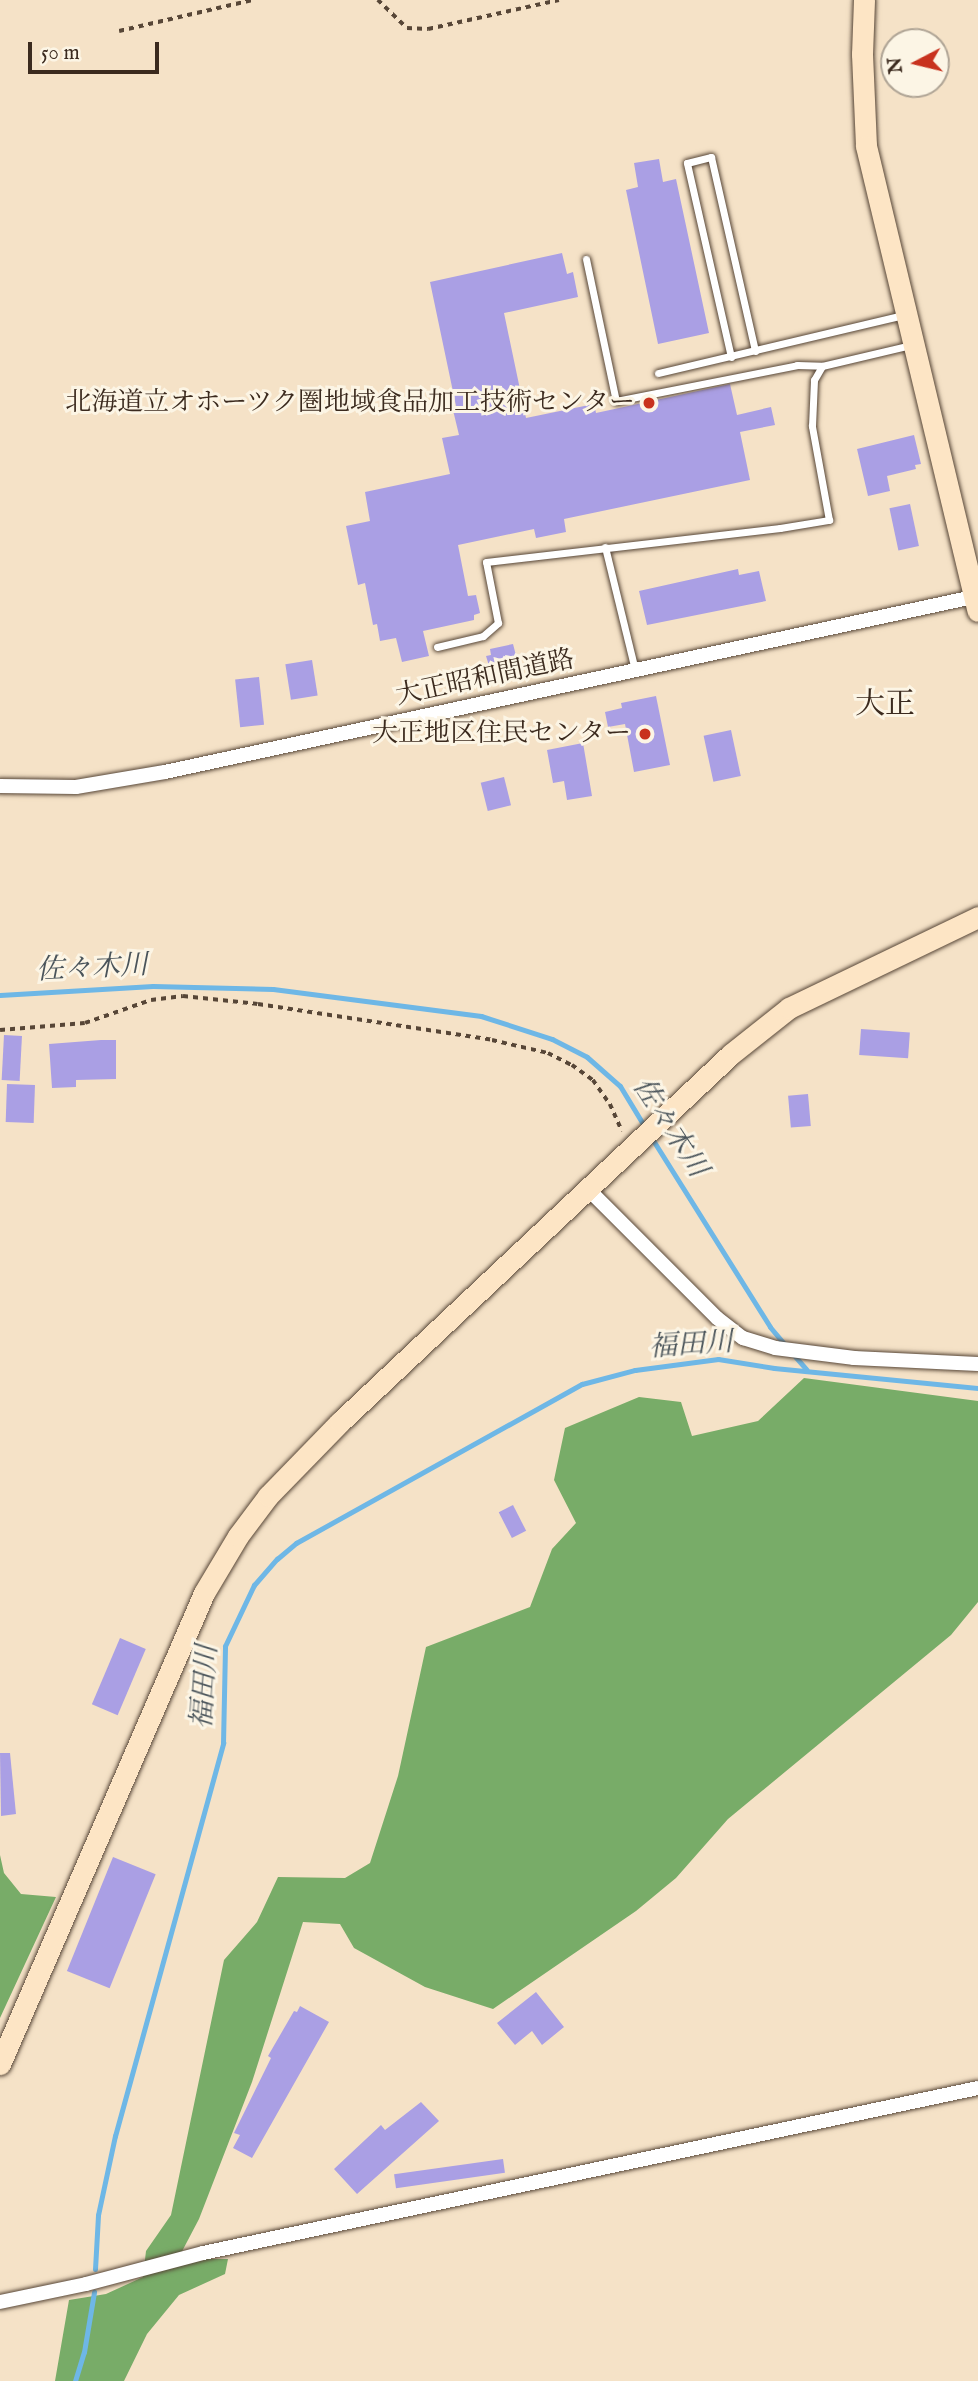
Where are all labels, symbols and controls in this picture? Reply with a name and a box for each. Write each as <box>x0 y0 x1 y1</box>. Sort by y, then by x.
scale bar <box>32 28 163 72</box>
north arrow <box>880 28 950 98</box>
text: 50 m <box>41 40 80 67</box>
text: N <box>883 56 909 75</box>
place label: 北海道立オホーツク圏地域食品加工技術センター <box>63 387 635 419</box>
marker: 北海道立オホーツク圏地域食品加工技術センター <box>641 395 657 411</box>
street label: 大正昭和間道路 <box>393 644 577 712</box>
district label: 大正 <box>855 687 915 723</box>
place label: 大正地区住民センター <box>371 718 631 750</box>
marker: 大正地区住民センター <box>637 726 653 742</box>
water label: 佐々木川 <box>35 949 149 989</box>
water label: 佐々木川 <box>624 1072 714 1184</box>
water label: 福田川 <box>648 1326 734 1366</box>
water label: 福田川 <box>186 1644 226 1730</box>

